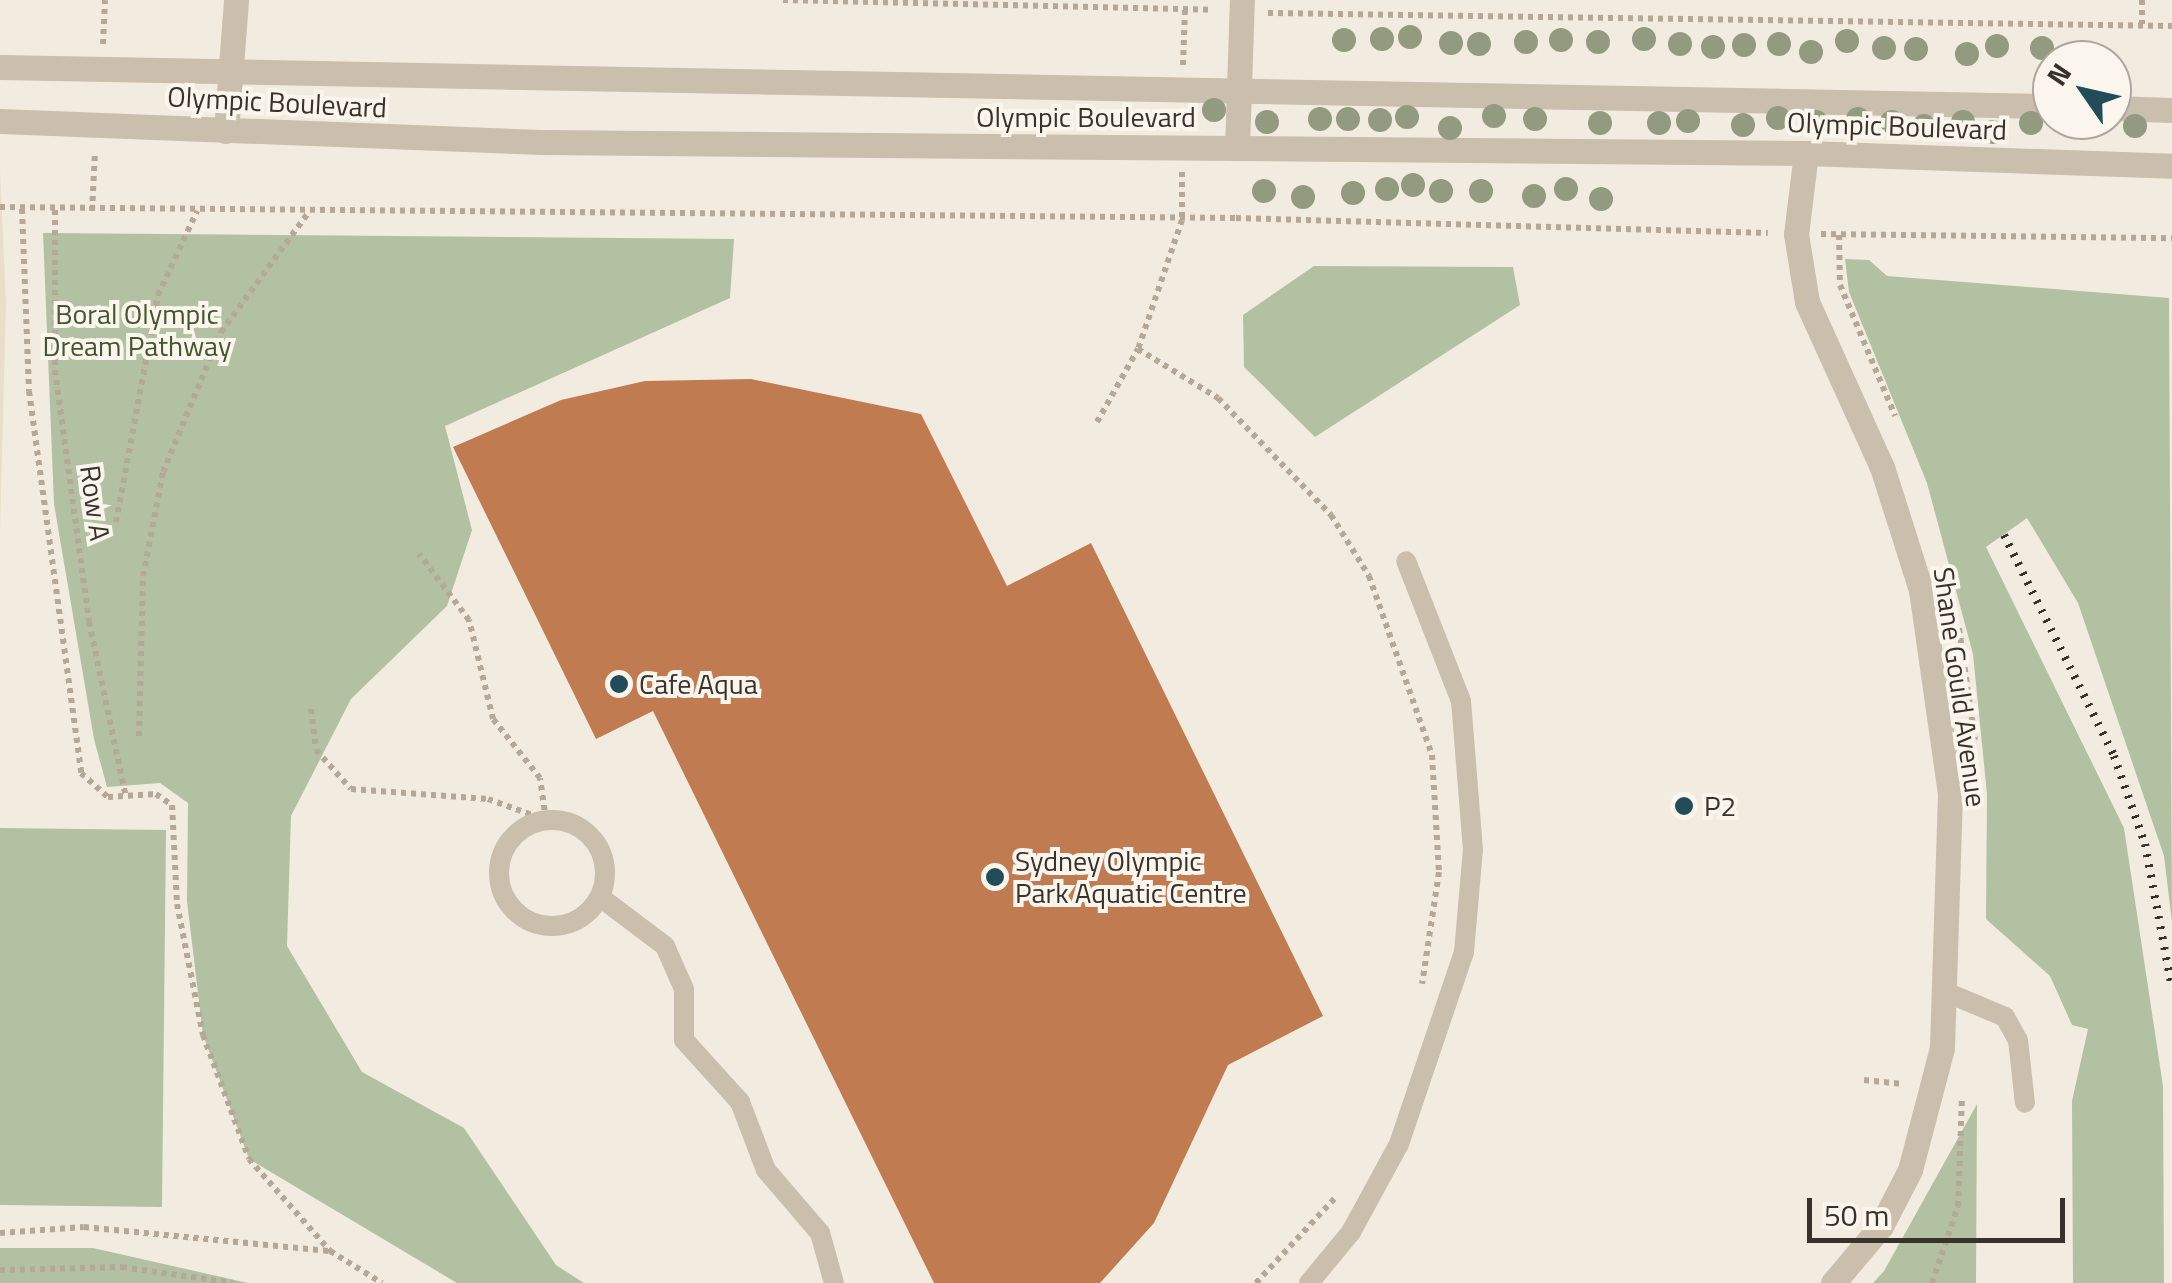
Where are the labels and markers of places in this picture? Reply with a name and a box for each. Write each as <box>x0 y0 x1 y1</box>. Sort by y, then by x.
place label: Cafe Aqua <box>639 667 758 701</box>
marker: Cafe Aqua <box>608 673 630 695</box>
place label: P2 <box>1704 789 1736 823</box>
marker: P2 <box>1673 795 1695 817</box>
place label: Sydney Olympic Park Aquatic Centre <box>1015 844 1247 910</box>
marker: Sydney Olympic Park Aquatic Centre <box>984 866 1006 888</box>

